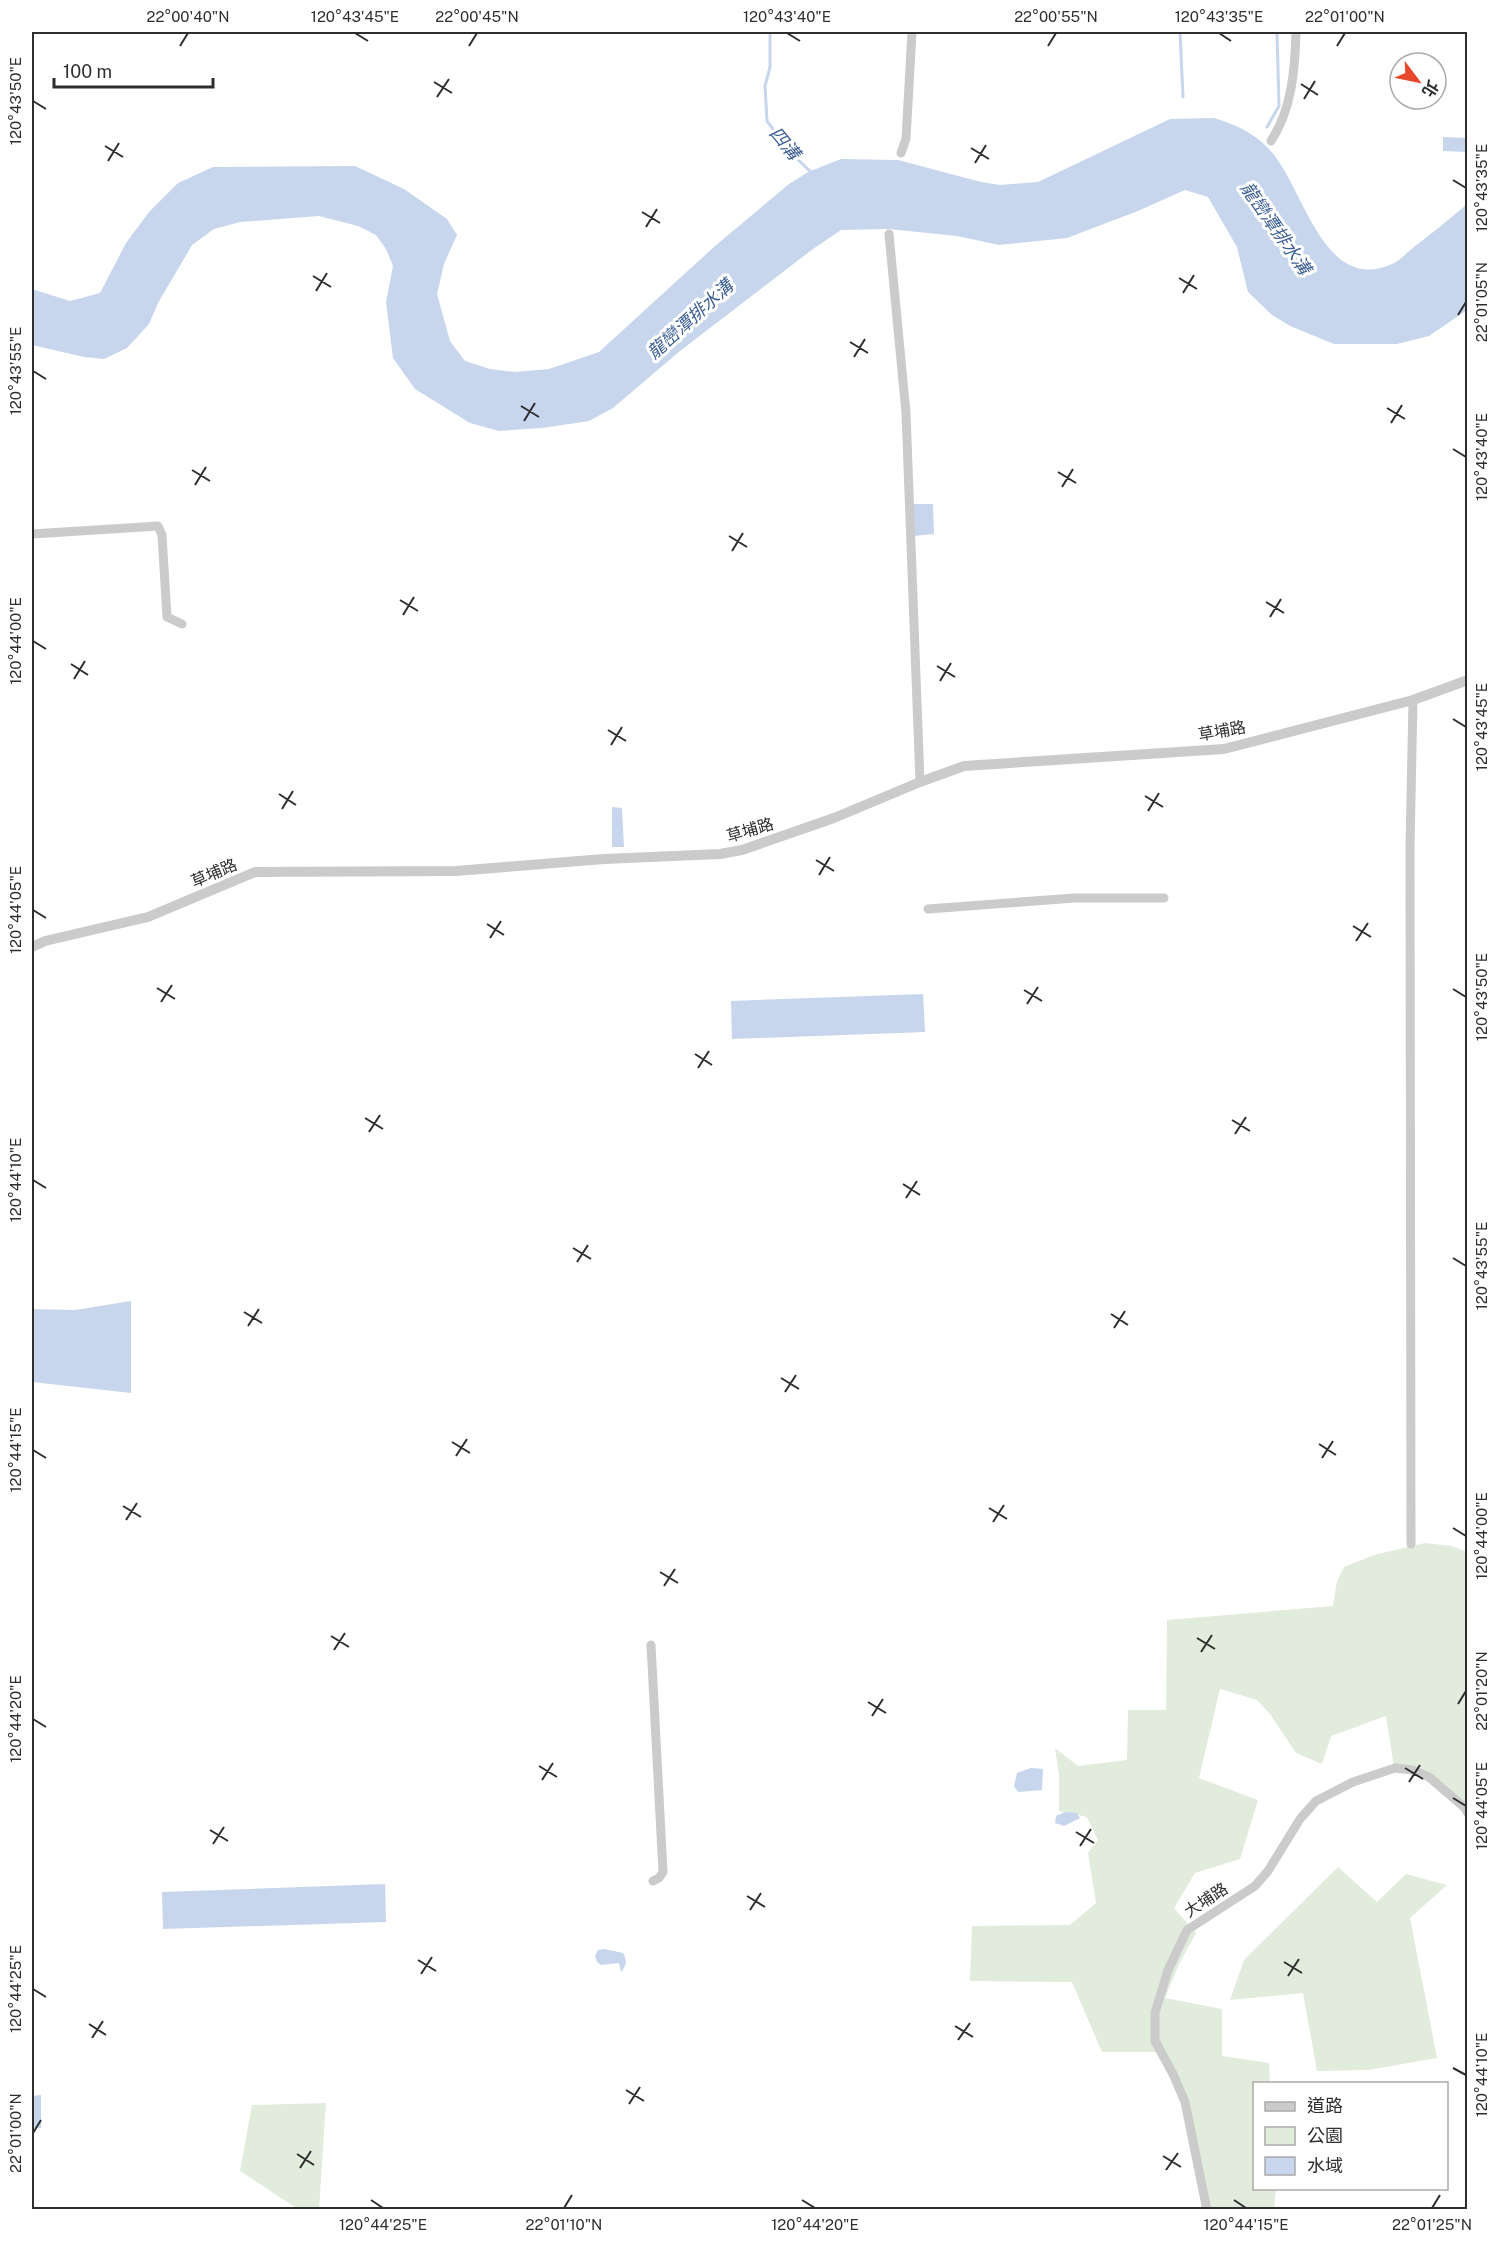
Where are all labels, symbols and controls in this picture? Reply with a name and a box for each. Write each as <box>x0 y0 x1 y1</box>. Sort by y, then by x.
text: 22°00'40"N <box>146 8 230 25</box>
text: 120°43'45"E <box>311 8 399 25</box>
text: 22°00'45"N <box>435 8 519 25</box>
text: 120°43'40"E <box>743 8 831 25</box>
text: 22°00'55"N <box>1014 8 1098 25</box>
text: 120°43'35"E <box>1175 8 1263 25</box>
text: 22°01'00"N <box>1305 8 1385 25</box>
scale bar <box>54 51 213 89</box>
north arrow <box>1388 51 1448 111</box>
text: 120°43'50"E <box>7 57 24 145</box>
text: 100 m <box>63 61 112 82</box>
text: 北 <box>1418 77 1443 101</box>
water label: 四溝 <box>765 122 807 166</box>
text: 120°43'35"E <box>1473 144 1490 232</box>
water label: 龍巒潭排水溝 <box>1236 178 1317 281</box>
text: 22°01'05"N <box>1473 262 1490 342</box>
water label: 龍巒潭排水溝 <box>643 273 739 363</box>
text: 120°43'55"E <box>7 327 24 415</box>
text: 120°43'40"E <box>1473 413 1490 501</box>
text: 120°44'00"E <box>7 597 24 685</box>
text: 120°43'45"E <box>1473 683 1490 771</box>
street label: 草埔路 <box>1197 717 1247 745</box>
street label: 草埔路 <box>724 814 776 846</box>
street label: 草埔路 <box>188 855 240 891</box>
text: 120°44'05"E <box>7 866 24 954</box>
text: 120°43'50"E <box>1473 953 1490 1041</box>
text: 120°44'10"E <box>7 1138 24 1222</box>
text: 120°43'55"E <box>1473 1222 1490 1310</box>
text: 120°44'15"E <box>7 1407 24 1493</box>
text: 120°44'00"E <box>1473 1492 1490 1580</box>
text: 22°01'20"N <box>1473 1651 1490 1731</box>
text: 120°44'20"E <box>7 1675 24 1763</box>
text: 120°44'05"E <box>1473 1762 1490 1850</box>
street label: 大埔路 <box>1181 1879 1231 1921</box>
text: 120°44'25"E <box>7 1945 24 2033</box>
text: 120°44'10"E <box>1473 2033 1490 2117</box>
legend <box>1253 2082 1448 2190</box>
text: 22°01'00"N <box>7 2093 24 2173</box>
text: 道路 <box>1307 2095 1343 2116</box>
text: 公園 <box>1307 2125 1343 2146</box>
text: 水域 <box>1307 2155 1343 2176</box>
text: 120°44'25"E <box>339 2216 427 2233</box>
text: 22°01'10"N <box>526 2216 602 2233</box>
text: 120°44'20"E <box>771 2216 859 2233</box>
text: 120°44'15"E <box>1203 2216 1289 2233</box>
text: 22°01'25"N <box>1392 2216 1472 2233</box>

